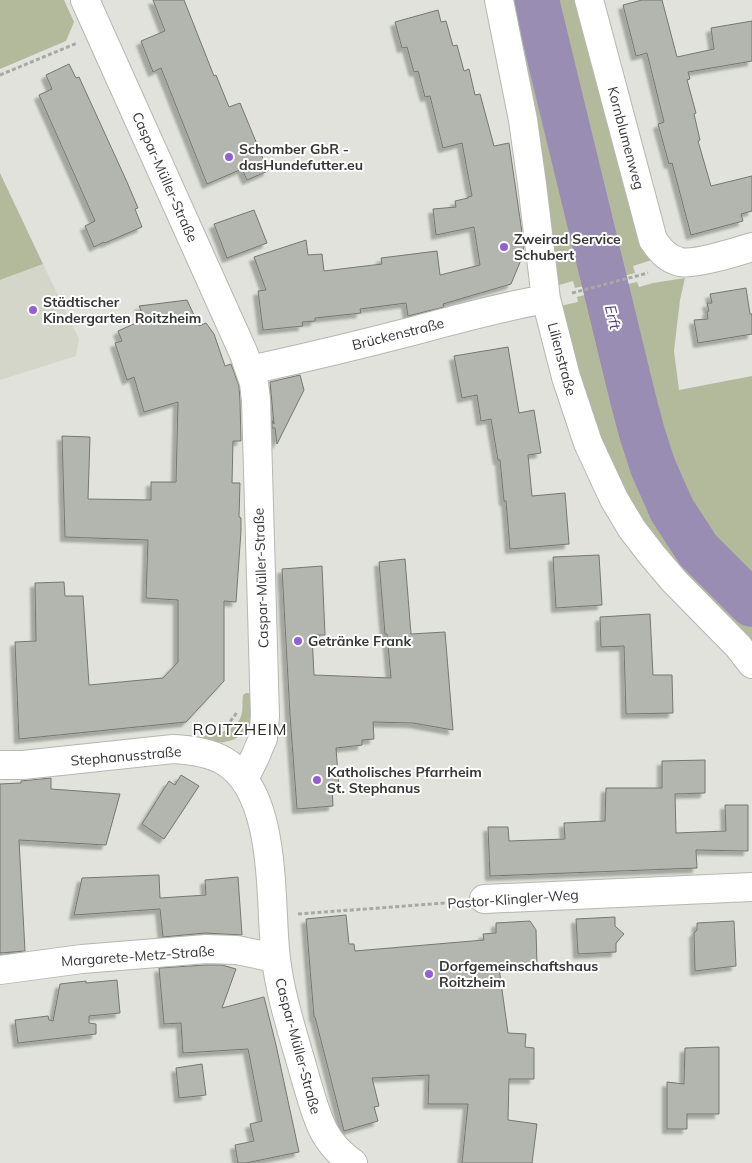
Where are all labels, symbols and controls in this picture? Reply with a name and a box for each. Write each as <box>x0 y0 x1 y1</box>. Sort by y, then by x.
street label: Kornblumenweg <box>604 84 648 192</box>
street label: Caspar-Müller-Straße <box>128 109 202 245</box>
place label: Schomber GbR - dasHundefutter.eu <box>239 140 363 174</box>
marker: Schomber GbR - dasHundefutter.eu <box>223 151 235 163</box>
place label: Zweirad Service Schubert <box>514 230 621 264</box>
marker: Zweirad Service Schubert <box>498 241 510 253</box>
place label: Städtischer Kindergarten Roitzheim <box>43 293 201 327</box>
water label: Erft <box>601 303 625 332</box>
marker: Städtischer Kindergarten Roitzheim <box>27 304 39 316</box>
street label: Brückenstraße <box>350 314 446 354</box>
street label: Lilienstraße <box>544 320 580 398</box>
street label: Caspar-Müller-Straße <box>250 507 272 649</box>
place label: Getränke Frank <box>308 632 411 650</box>
marker: Getränke Frank <box>292 635 304 647</box>
district label: ROITZHEIM <box>192 719 288 739</box>
street label: Stephanusstraße <box>70 742 182 770</box>
place label: Katholisches Pfarrheim St. Stephanus <box>327 763 482 797</box>
marker: Katholisches Pfarrheim St. Stephanus <box>311 774 323 786</box>
street label: Pastor-Klingler-Weg <box>447 885 579 913</box>
street label: Margarete-Metz-Straße <box>61 942 215 970</box>
place label: Dorfgemeinschaftshaus Roitzheim <box>439 957 598 991</box>
marker: Dorfgemeinschaftshaus Roitzheim <box>423 968 435 980</box>
street label: Caspar-Müller-Straße <box>271 976 325 1116</box>

